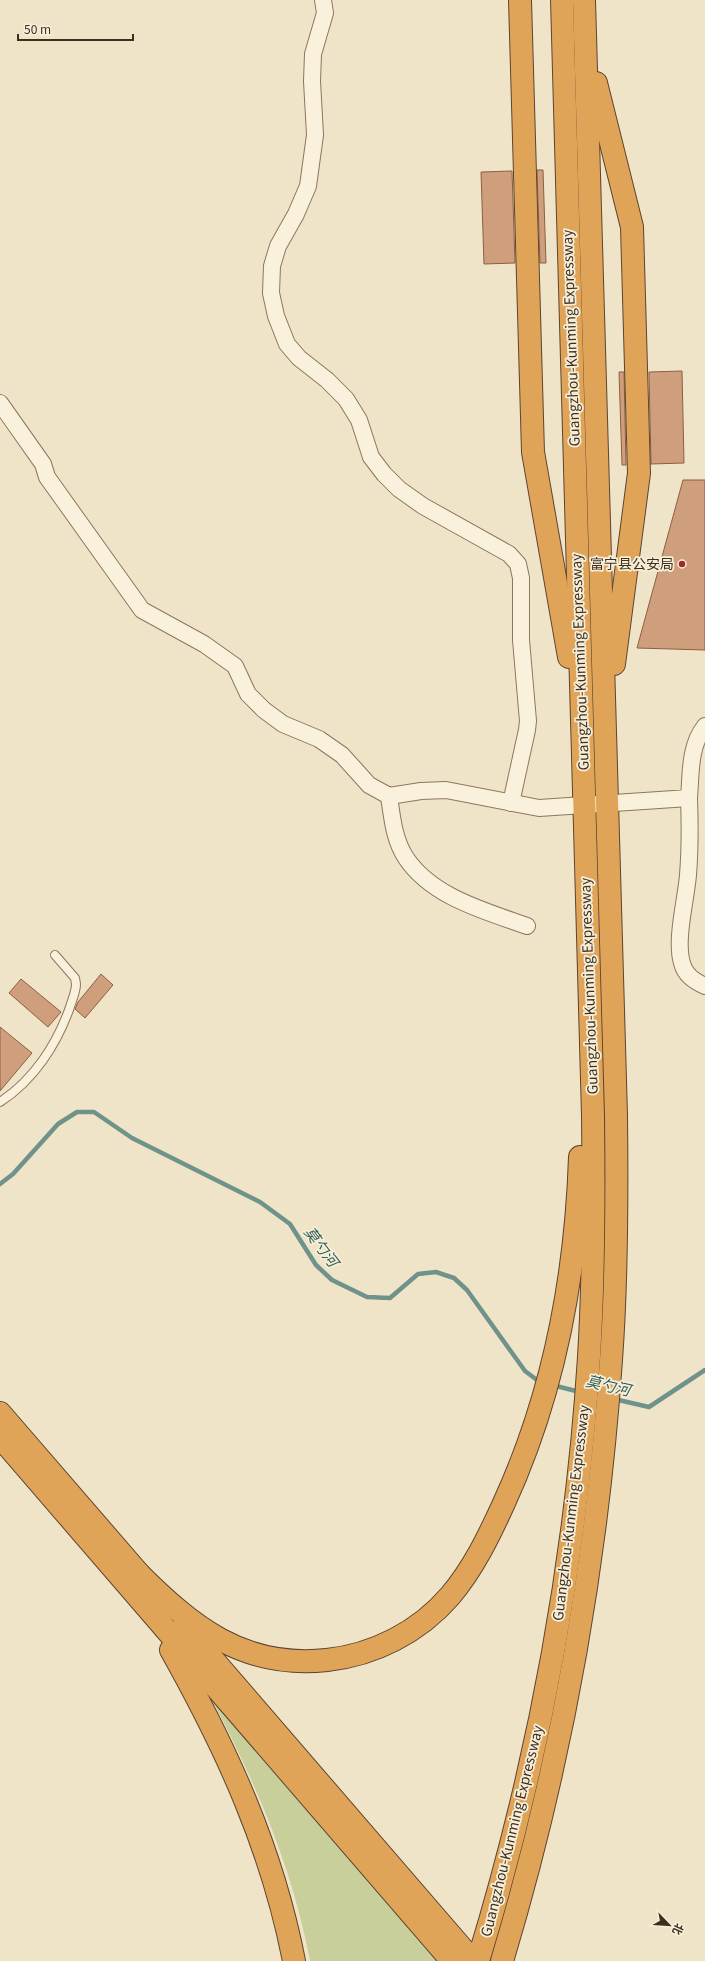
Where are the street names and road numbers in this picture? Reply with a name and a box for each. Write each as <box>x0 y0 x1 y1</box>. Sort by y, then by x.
street label: Guangzhou-Kunming Expressway <box>556 229 584 447</box>
street label: Guangzhou-Kunming Expressway <box>565 553 593 771</box>
street label: Guangzhou-Kunming Expressway <box>574 877 602 1095</box>
street label: Guangzhou-Kunming Expressway <box>547 1403 593 1622</box>
street label: Guangzhou-Kunming Expressway <box>475 1722 547 1938</box>

